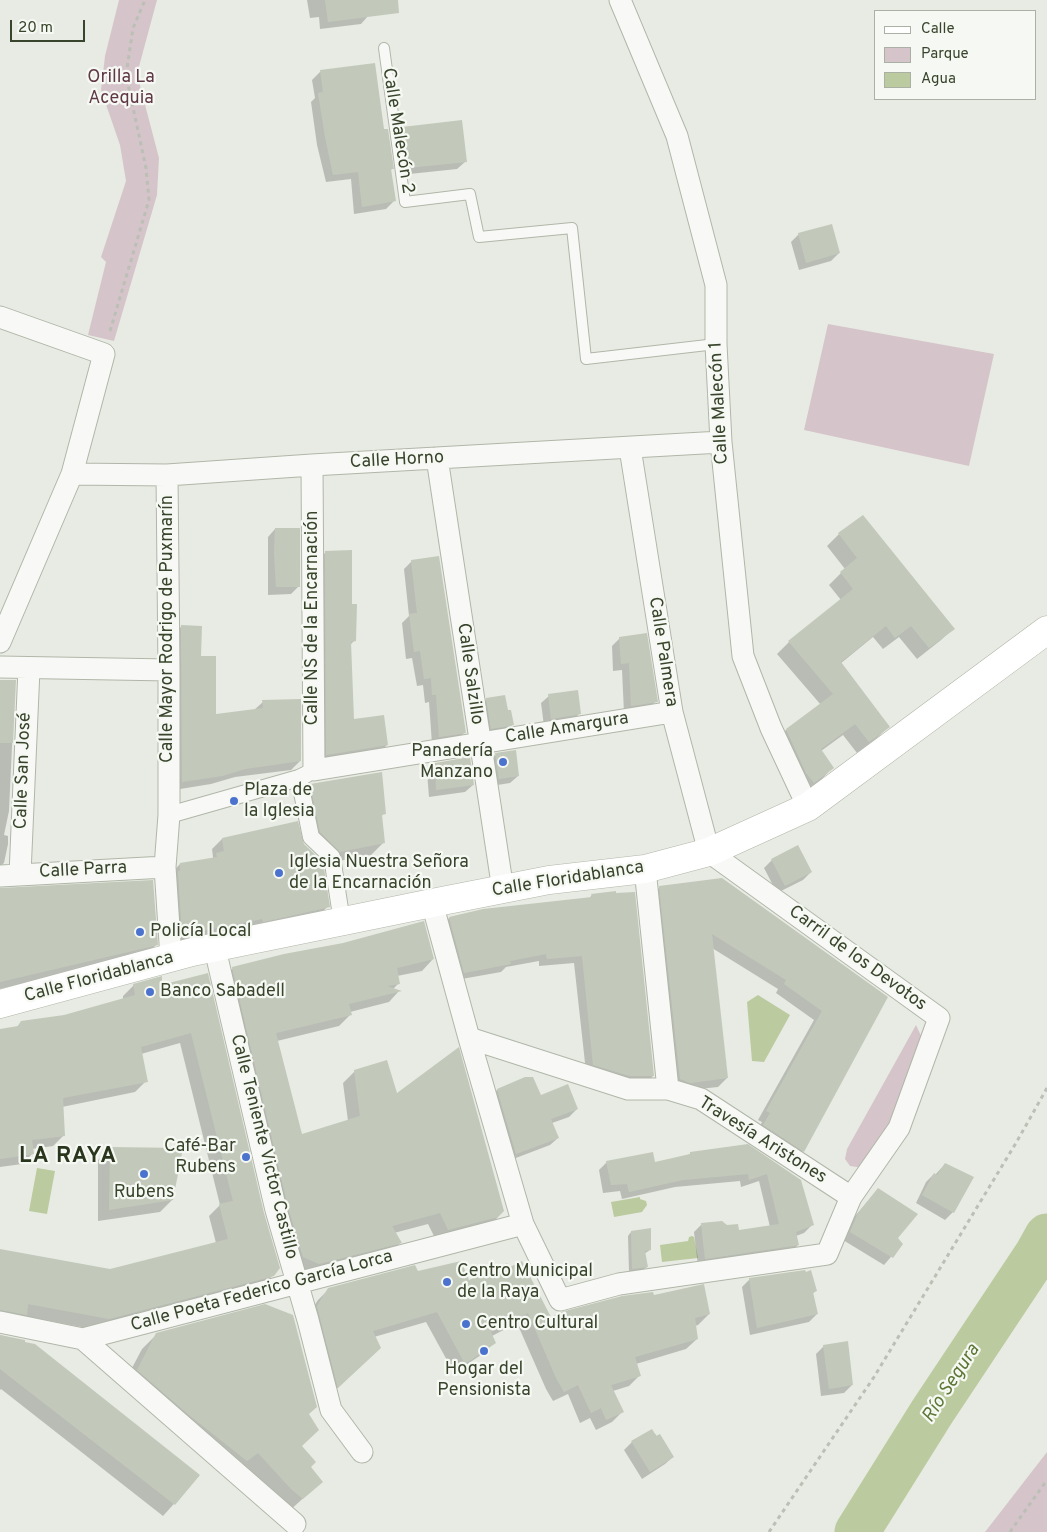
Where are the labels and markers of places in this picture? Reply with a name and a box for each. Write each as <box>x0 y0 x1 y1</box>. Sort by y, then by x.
place label: Panadería Manzano <box>411 741 493 784</box>
marker: Panadería Manzano <box>497 756 509 768</box>
place label: Plaza de la Iglesia <box>244 780 314 822</box>
marker: Plaza de la Iglesia <box>228 795 240 807</box>
place label: Iglesia Nuestra Señora de la Encarnación <box>289 852 469 894</box>
marker: Iglesia Nuestra Señora de la Encarnación <box>273 867 285 879</box>
place label: Policía Local <box>150 921 251 943</box>
marker: Policía Local <box>134 926 146 938</box>
place label: Banco Sabadell <box>160 981 285 1003</box>
marker: Banco Sabadell <box>144 986 156 998</box>
place label: Café-Bar Rubens <box>164 1136 236 1178</box>
marker: Café-Bar Rubens <box>240 1151 252 1163</box>
marker: Rubens <box>138 1168 150 1180</box>
place label: Rubens <box>114 1182 174 1204</box>
place label: Centro Municipal de la Raya <box>457 1261 593 1304</box>
marker: Centro Municipal de la Raya <box>441 1276 453 1288</box>
place label: Centro Cultural <box>476 1313 598 1335</box>
marker: Centro Cultural <box>460 1318 472 1330</box>
marker: Hogar del Pensionista <box>478 1345 490 1357</box>
place label: Hogar del Pensionista <box>437 1359 531 1402</box>

